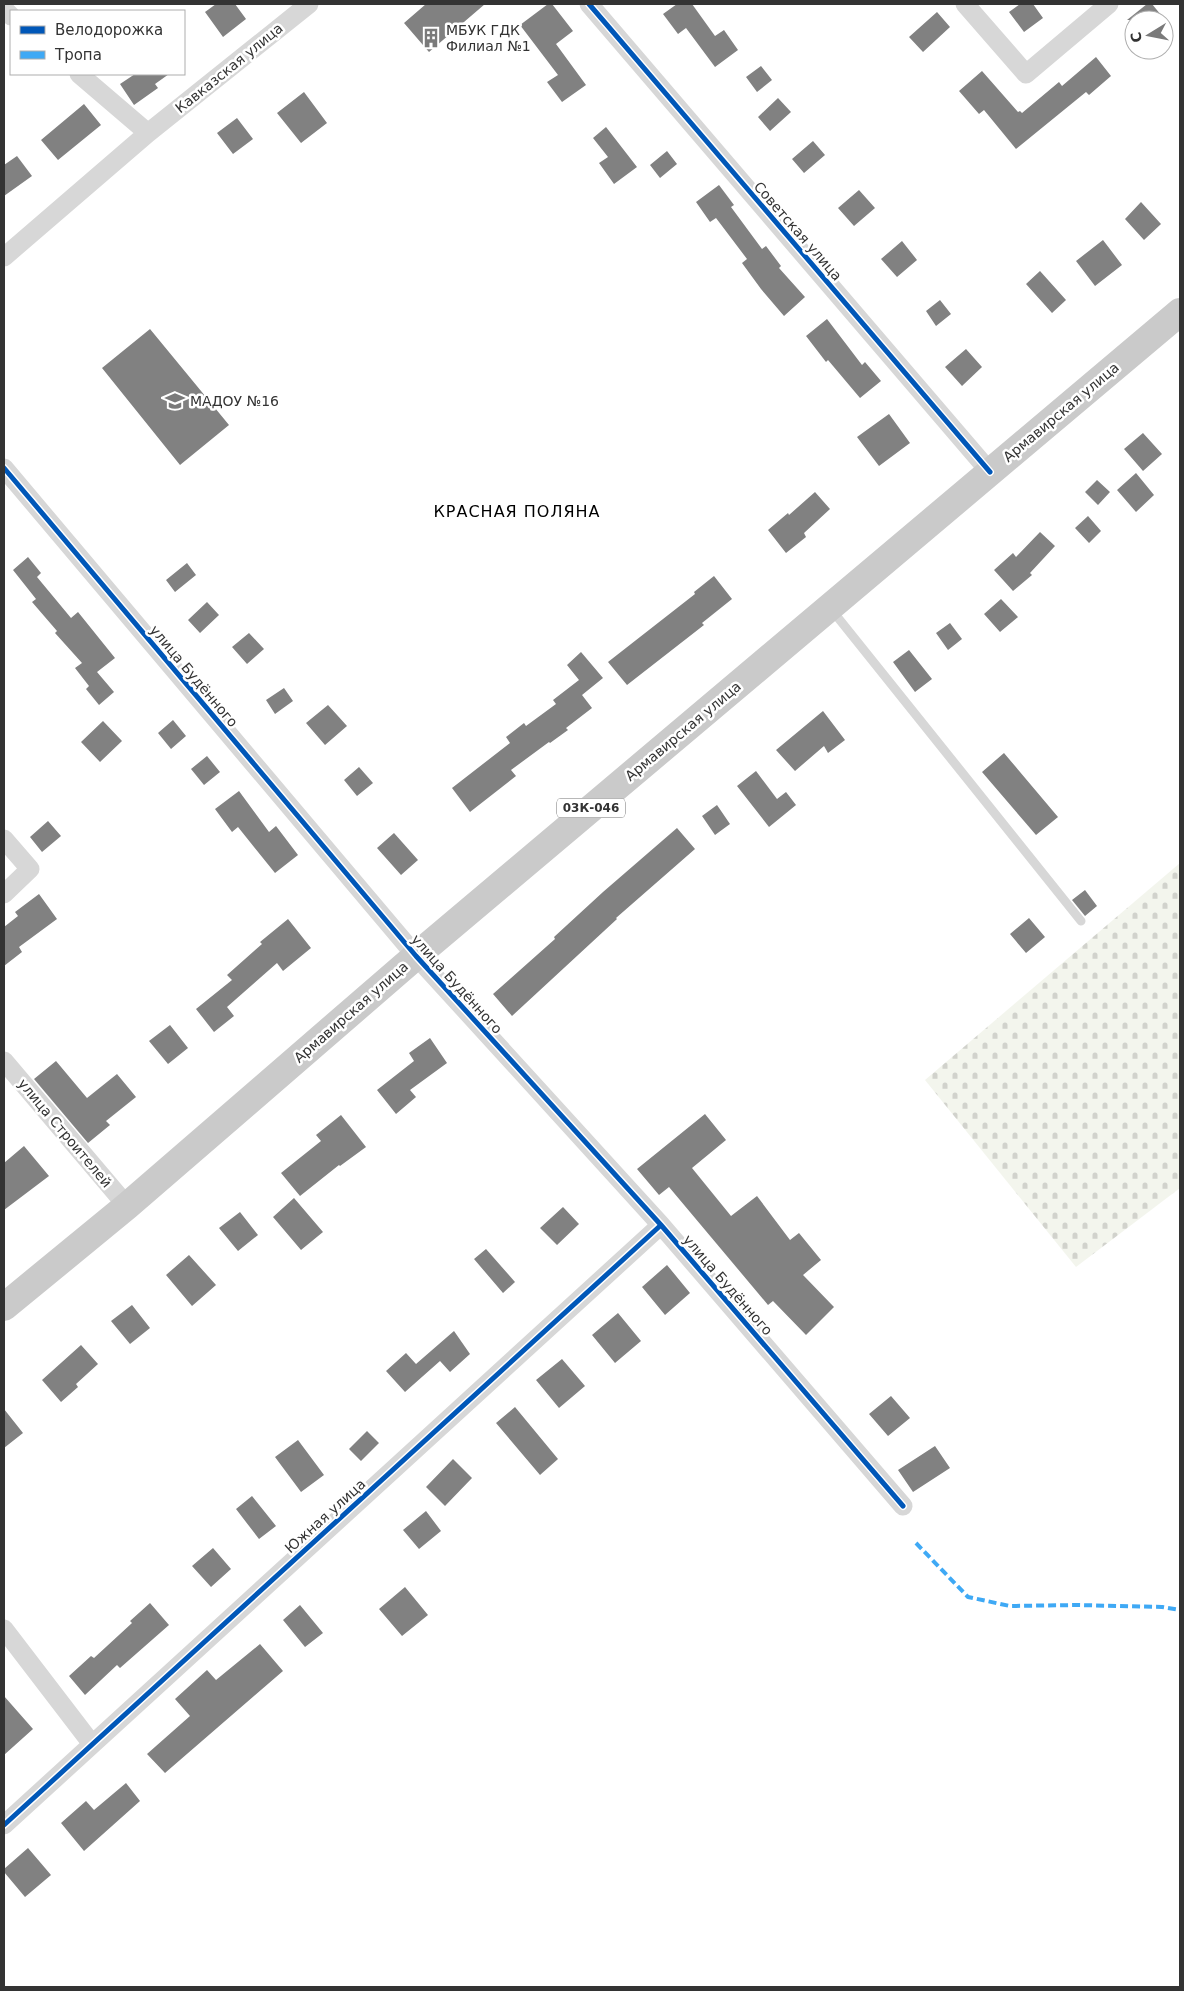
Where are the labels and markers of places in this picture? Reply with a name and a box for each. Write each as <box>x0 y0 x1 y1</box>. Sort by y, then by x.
place label: МБУК ГДК Филиал №1 <box>446 22 531 54</box>
building icon: МБУК ГДК Филиал №1 <box>420 27 442 49</box>
school or university icon: МАДОУ №16 <box>164 390 186 412</box>
place label: МАДОУ №16 <box>190 393 279 409</box>

